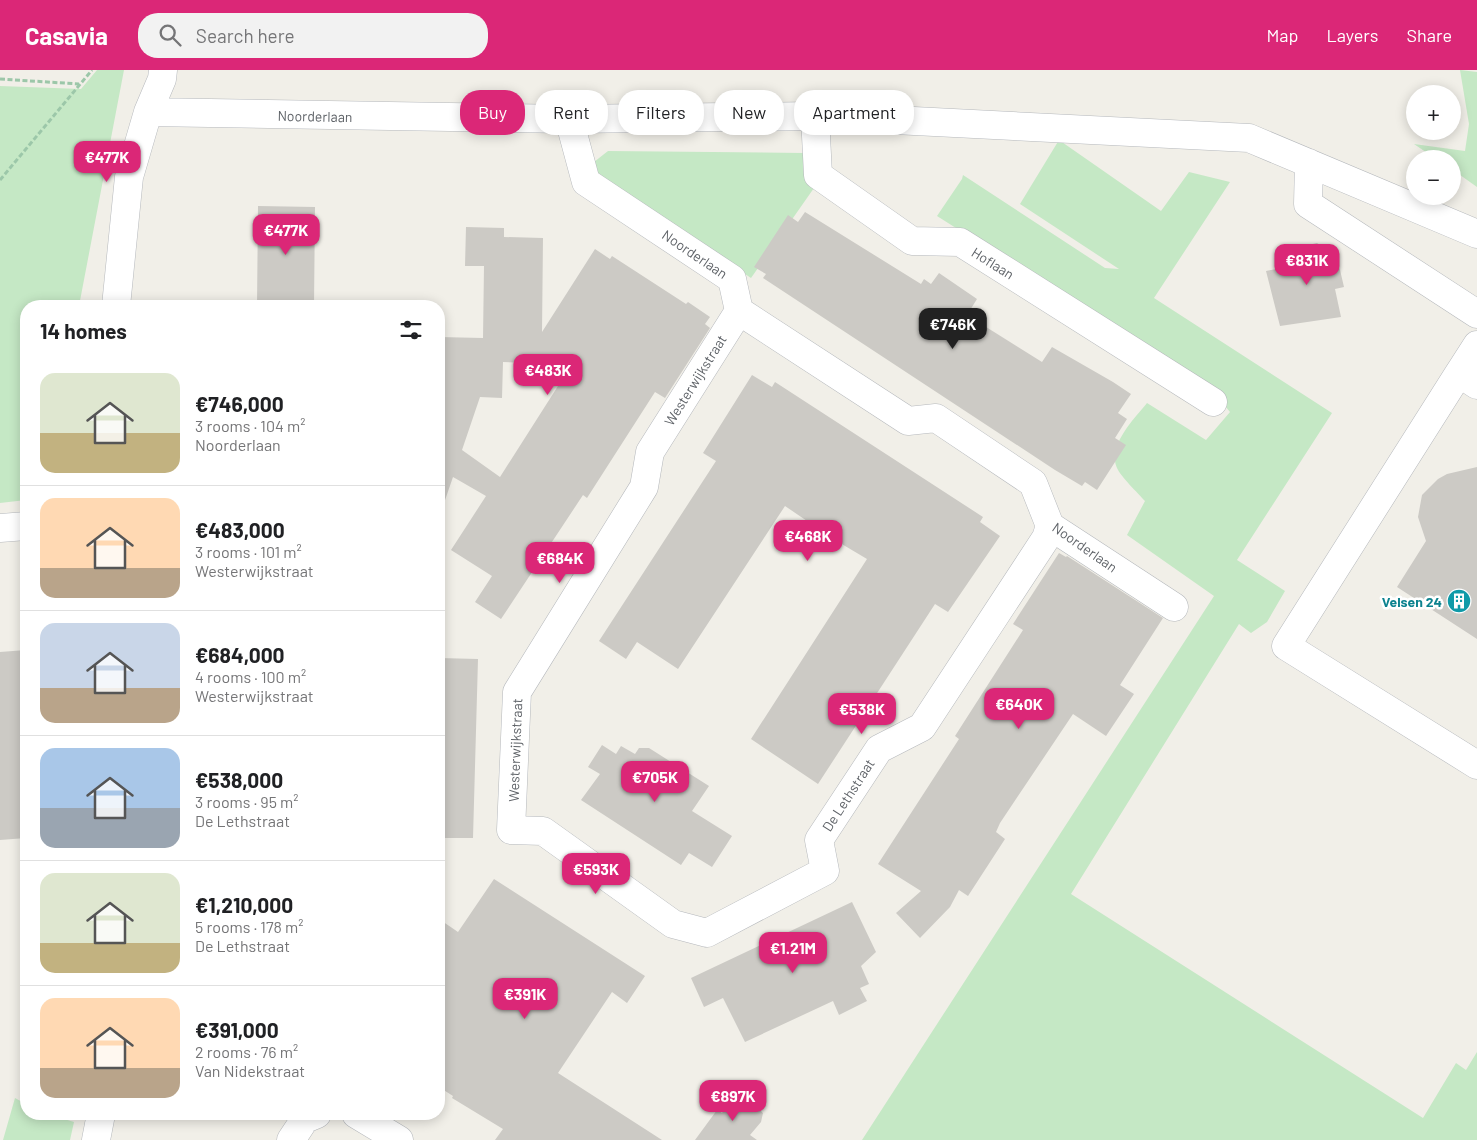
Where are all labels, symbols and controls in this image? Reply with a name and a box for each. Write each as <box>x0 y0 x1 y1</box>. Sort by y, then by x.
search box <box>138 13 488 58</box>
text: Casavia <box>25 21 108 50</box>
icon: search <box>156 21 184 49</box>
text: Search here <box>196 24 295 47</box>
text: Map <box>1266 24 1298 46</box>
text: Layers <box>1326 24 1379 46</box>
text: Share <box>1407 24 1452 46</box>
map controls <box>1406 85 1461 205</box>
button: + <box>1406 85 1461 140</box>
chip: Buy <box>460 90 525 135</box>
chip: Rent <box>535 90 608 135</box>
chip: Filters <box>618 90 704 135</box>
chip: New <box>714 90 784 135</box>
chip: Apartment <box>794 90 914 135</box>
street label: Noorderlaan <box>277 107 353 125</box>
pin: €477K <box>72 140 142 183</box>
text: €477K <box>85 147 129 166</box>
button: − <box>1406 150 1461 205</box>
pin: €477K <box>251 214 321 256</box>
text: €477K <box>264 220 308 239</box>
street label: Noorderlaan <box>659 226 731 282</box>
street label: Hoflaan <box>969 243 1017 283</box>
pin: €831K <box>1272 244 1342 286</box>
text: €831K <box>1285 250 1329 269</box>
pin: €746K <box>918 308 988 350</box>
text: €746K <box>930 314 976 333</box>
icon: filters <box>397 316 425 344</box>
text: 14 homes <box>40 318 127 343</box>
street label: Westerwijkstraat <box>660 331 730 429</box>
pin: €483K <box>513 354 583 396</box>
text: €483K <box>524 360 572 379</box>
text: €746,000 <box>195 391 284 416</box>
icon: home <box>80 393 140 453</box>
text: 3 rooms · 104 m² <box>195 416 305 435</box>
text: Noorderlaan <box>195 435 281 454</box>
text: €483,000 <box>195 517 285 542</box>
icon: home <box>80 518 140 578</box>
street label: Noorderlaan <box>1049 519 1121 575</box>
pin: €468K <box>773 520 843 562</box>
text: €468K <box>784 526 832 545</box>
text: 3 rooms · 101 m² <box>195 542 302 561</box>
pin: €684K <box>525 542 595 584</box>
text: €684K <box>536 548 584 567</box>
text: Westerwijkstraat <box>195 561 314 580</box>
building icon: Velsen 24 <box>1446 588 1472 614</box>
place label: Velsen 24 <box>1382 593 1442 610</box>
text: €684,000 <box>195 642 285 667</box>
icon: home <box>80 643 140 703</box>
text: 4 rooms · 100 m² <box>195 667 306 686</box>
text: Westerwijkstraat <box>195 686 314 705</box>
pin: €640K <box>984 688 1054 730</box>
pin: €538K <box>827 692 897 735</box>
text: €640K <box>995 694 1043 713</box>
street label: Westerwijkstraat <box>505 698 525 802</box>
text: €538K <box>839 699 885 718</box>
street label: De Lethstraat <box>818 756 878 834</box>
pin: €705K <box>620 760 690 803</box>
text: €538,000 <box>195 767 283 792</box>
text: €705K <box>632 767 678 786</box>
icon: home <box>80 768 140 828</box>
text: 3 rooms · 95 m² <box>195 792 299 811</box>
text: De Lethstraat <box>195 811 290 830</box>
pin: €593K <box>561 852 631 895</box>
text: €593K <box>573 859 619 878</box>
text: €1,210,000 <box>195 892 293 917</box>
icon: home <box>80 893 140 953</box>
text: 5 rooms · 178 m² <box>195 917 303 936</box>
pin: €1.21M <box>752 932 834 974</box>
text: De Lethstraat <box>195 936 290 955</box>
text: €1.21M <box>770 938 816 957</box>
pin: €391K <box>490 978 560 1020</box>
text: €391K <box>504 984 546 1003</box>
text: €391,000 <box>195 1017 279 1042</box>
icon: home <box>80 1018 140 1078</box>
text: 2 rooms · 76 m² <box>195 1042 298 1061</box>
text: Van Nidekstraat <box>195 1061 305 1080</box>
pin: €897K <box>698 1080 768 1122</box>
text: €897K <box>710 1086 756 1105</box>

